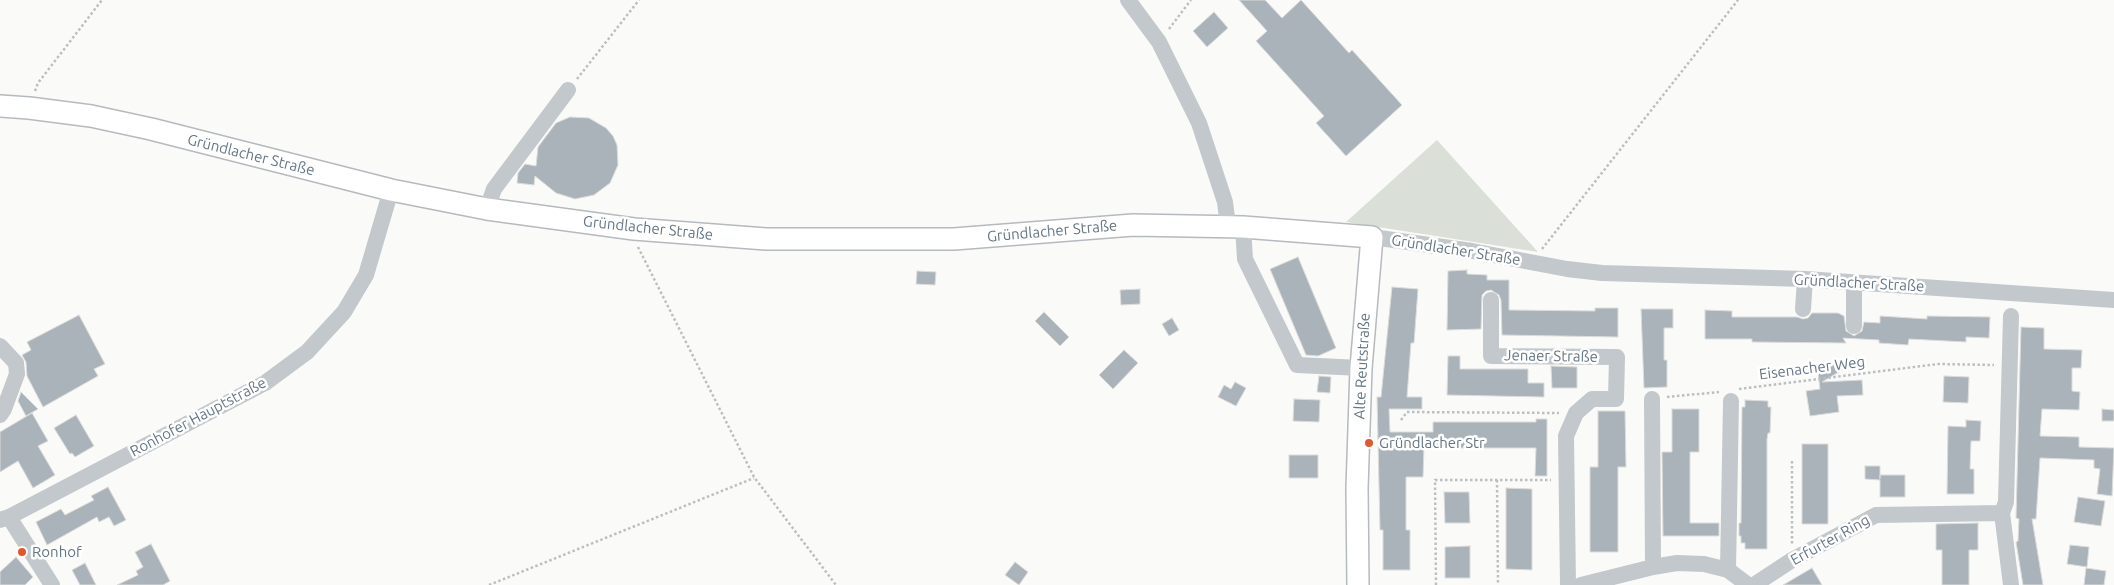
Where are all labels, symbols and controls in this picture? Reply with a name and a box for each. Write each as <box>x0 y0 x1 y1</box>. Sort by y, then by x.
street label: Gründlacher Straße <box>185 130 317 180</box>
street label: Gründlacher Straße <box>582 212 714 244</box>
street label: Gründlacher Straße <box>986 216 1118 246</box>
street label: Gründlacher Straße <box>1390 231 1522 269</box>
street label: Gründlacher Straße <box>1793 271 1925 295</box>
street label: Alte Reutstraße <box>1350 312 1374 420</box>
street label: Jenaer Straße <box>1504 346 1598 366</box>
street label: Eisenacher Weg <box>1758 353 1866 383</box>
street label: Ronhofer Hauptstraße <box>127 373 269 461</box>
place label: Gründlacher Str <box>1379 434 1485 452</box>
marker: Gründlacher Str <box>1363 437 1375 449</box>
street label: Erfurter Ring <box>1787 511 1873 569</box>
place label: Ronhof <box>32 543 82 561</box>
marker: Ronhof <box>16 546 28 558</box>

